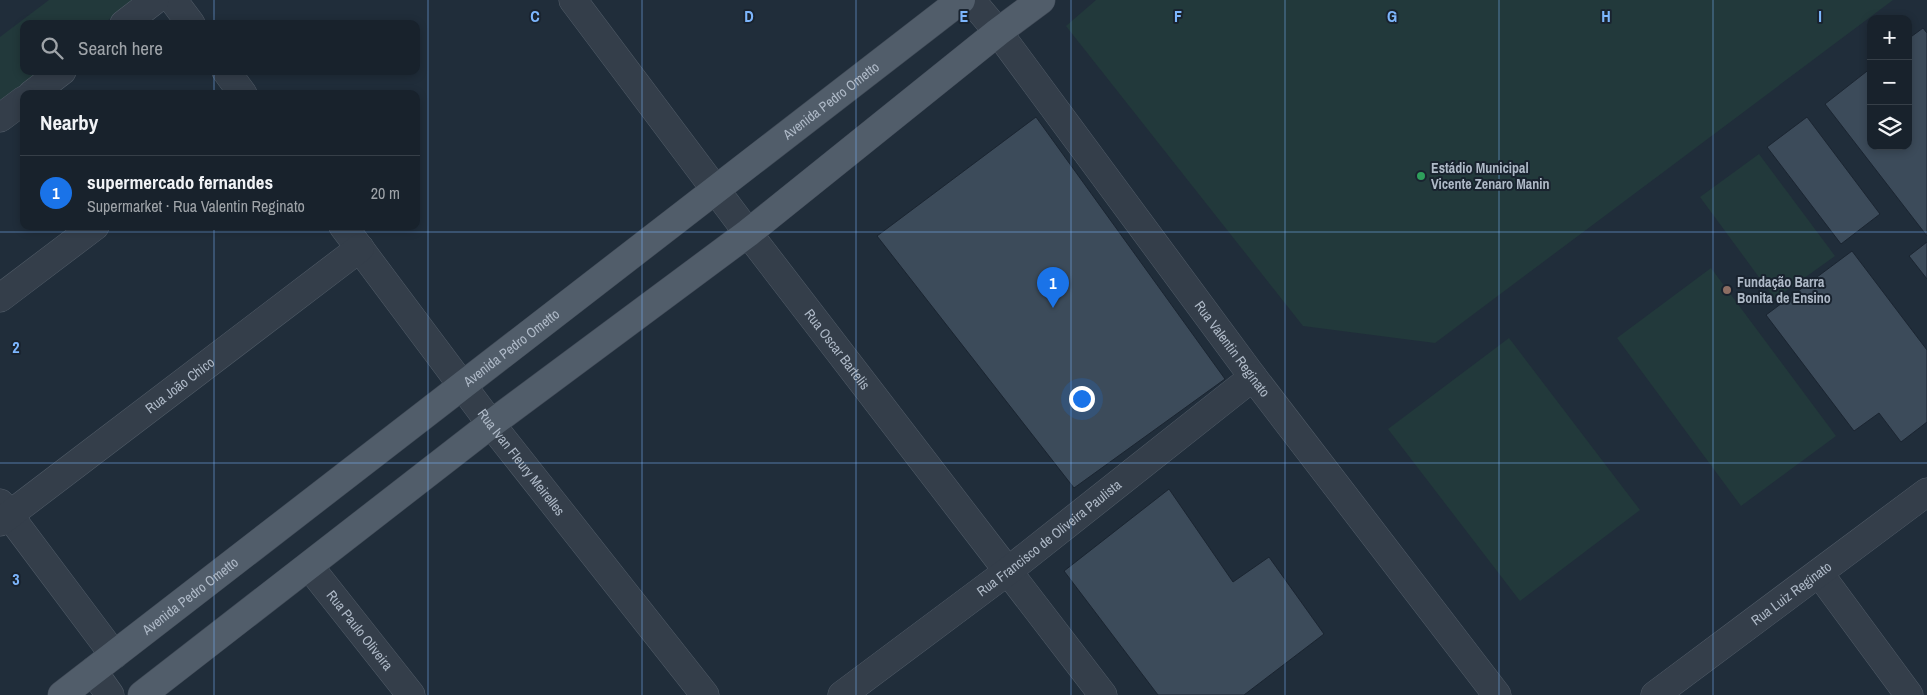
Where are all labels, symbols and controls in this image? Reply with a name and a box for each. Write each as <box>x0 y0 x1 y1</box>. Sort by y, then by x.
text: C <box>530 5 540 27</box>
text: D <box>744 5 754 27</box>
text: E <box>960 5 969 27</box>
text: F <box>1174 5 1182 27</box>
text: G <box>1387 5 1397 27</box>
text: H <box>1601 5 1611 27</box>
text: I <box>1818 5 1822 27</box>
map controls <box>1867 15 1912 150</box>
button: + <box>1867 15 1912 60</box>
search box <box>20 20 420 75</box>
icon: search <box>38 34 66 62</box>
text: Search here <box>78 35 163 61</box>
street label: Avenida Pedro Ometto <box>779 58 883 144</box>
button: − <box>1867 60 1912 105</box>
button: layers <box>1867 105 1912 150</box>
text: Nearby <box>40 108 98 137</box>
place label: Estádio Municipal Vicente Zenaro Manin <box>1431 159 1549 193</box>
text: supermercado fernandes <box>87 169 273 195</box>
marker: Estádio Municipal Vicente Zenaro Manin <box>1415 170 1427 182</box>
text: 1 <box>52 182 60 204</box>
text: 20 m <box>371 182 400 204</box>
text: Supermarket · Rua Valentin Reginato <box>87 195 305 217</box>
pin: 1 <box>1037 267 1069 308</box>
place label: Fundação Barra Bonita de Ensino <box>1737 273 1831 307</box>
marker: Fundação Barra Bonita de Ensino <box>1721 284 1733 296</box>
street label: Rua Valentin Reginato <box>1191 297 1274 401</box>
street label: Avenida Pedro Ometto <box>459 305 563 391</box>
street label: Rua Oscar Bartelis <box>801 305 874 393</box>
text: 2 <box>12 336 20 358</box>
street label: Rua João Chico <box>142 353 218 417</box>
your location <box>1069 386 1095 412</box>
street label: Rua Ivan Fleury Meirelles <box>474 405 569 519</box>
street label: Rua Francisco de Oliveira Paulista <box>973 475 1126 600</box>
street label: Avenida Pedro Ometto <box>138 553 242 639</box>
street label: Rua Luiz Reginato <box>1747 557 1835 629</box>
text: 3 <box>12 568 20 590</box>
street label: Rua Paulo Oliveira <box>323 587 397 674</box>

